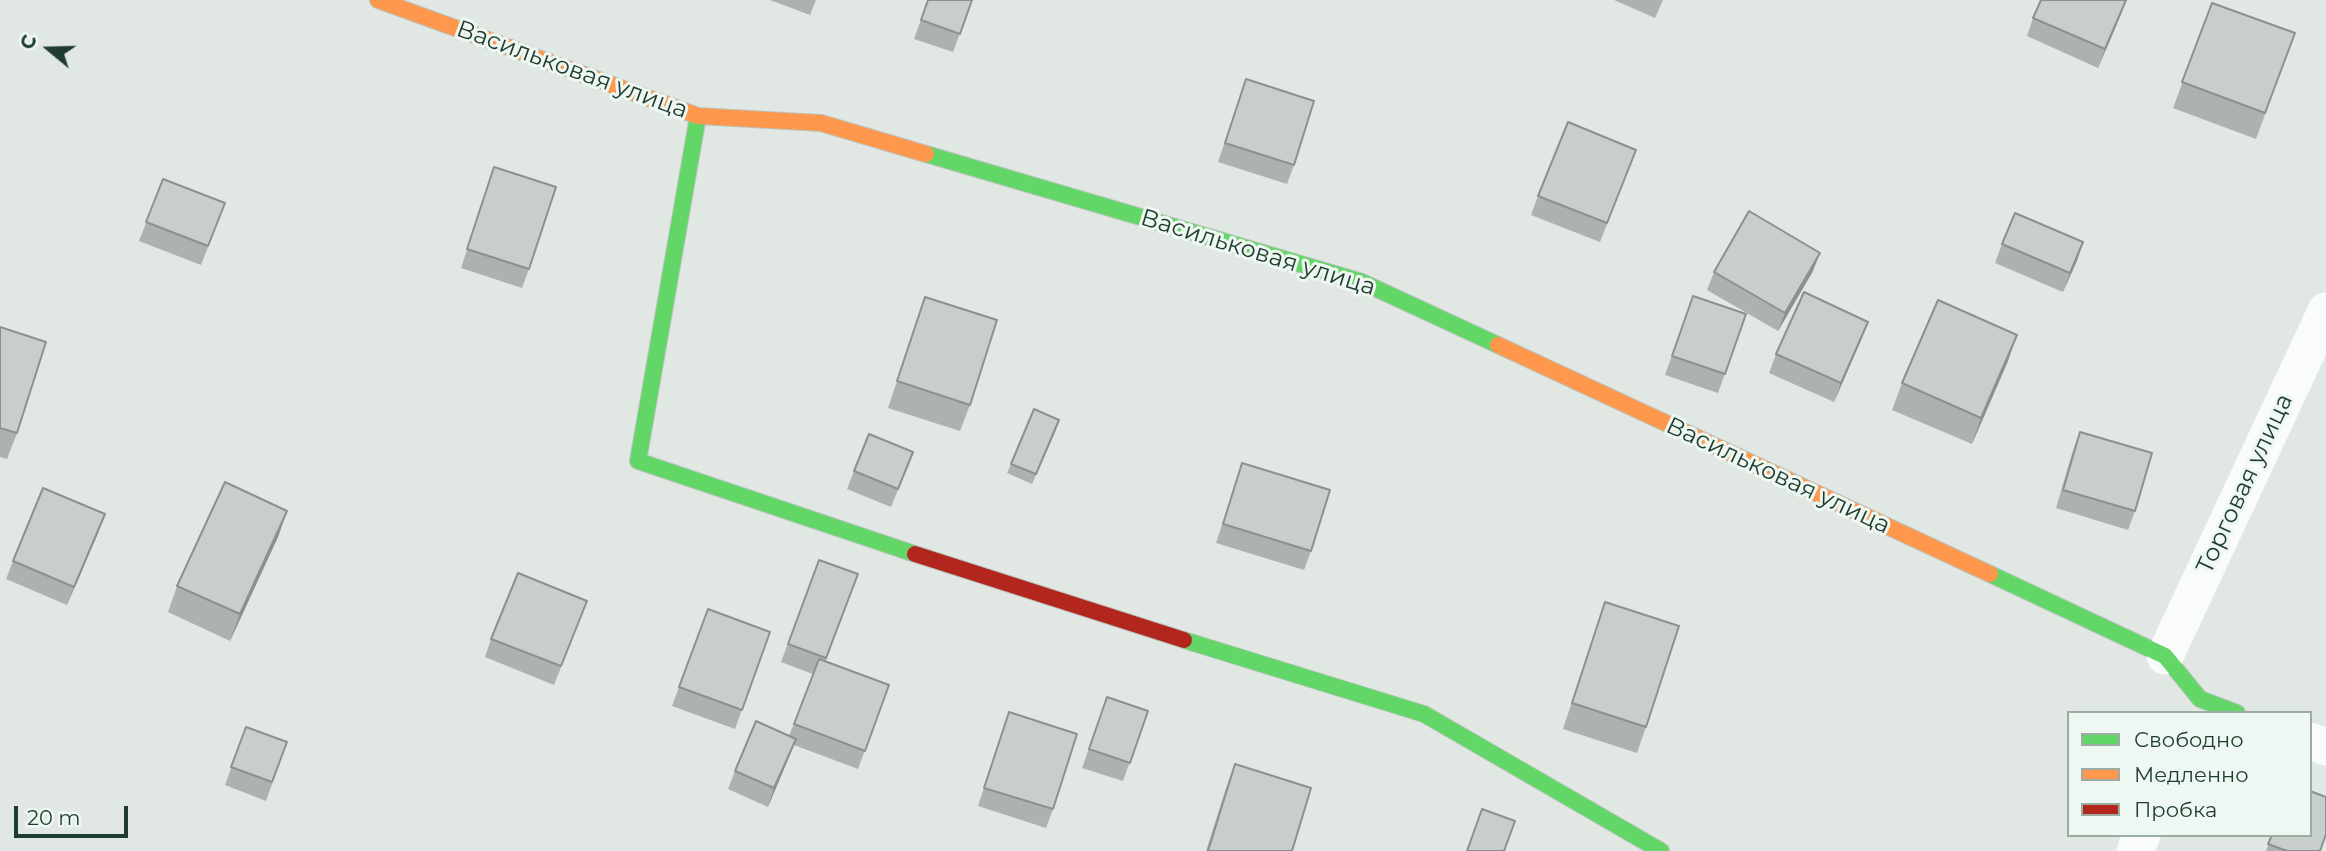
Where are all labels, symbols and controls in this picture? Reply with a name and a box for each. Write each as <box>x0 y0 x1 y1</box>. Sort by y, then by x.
north arrow <box>14 14 84 84</box>
street label: Васильковая улица <box>453 15 691 125</box>
text: С <box>16 32 42 52</box>
street label: Васильковая улица <box>1137 204 1379 302</box>
street label: Торговая улица <box>2191 390 2299 578</box>
street label: Васильковая улица <box>1661 411 1895 541</box>
legend <box>2067 711 2312 837</box>
text: Свободно <box>2134 727 2244 752</box>
text: Медленно <box>2134 762 2249 787</box>
scale bar <box>18 792 131 836</box>
text: Пробка <box>2134 797 2217 822</box>
text: 20 m <box>27 805 81 830</box>

